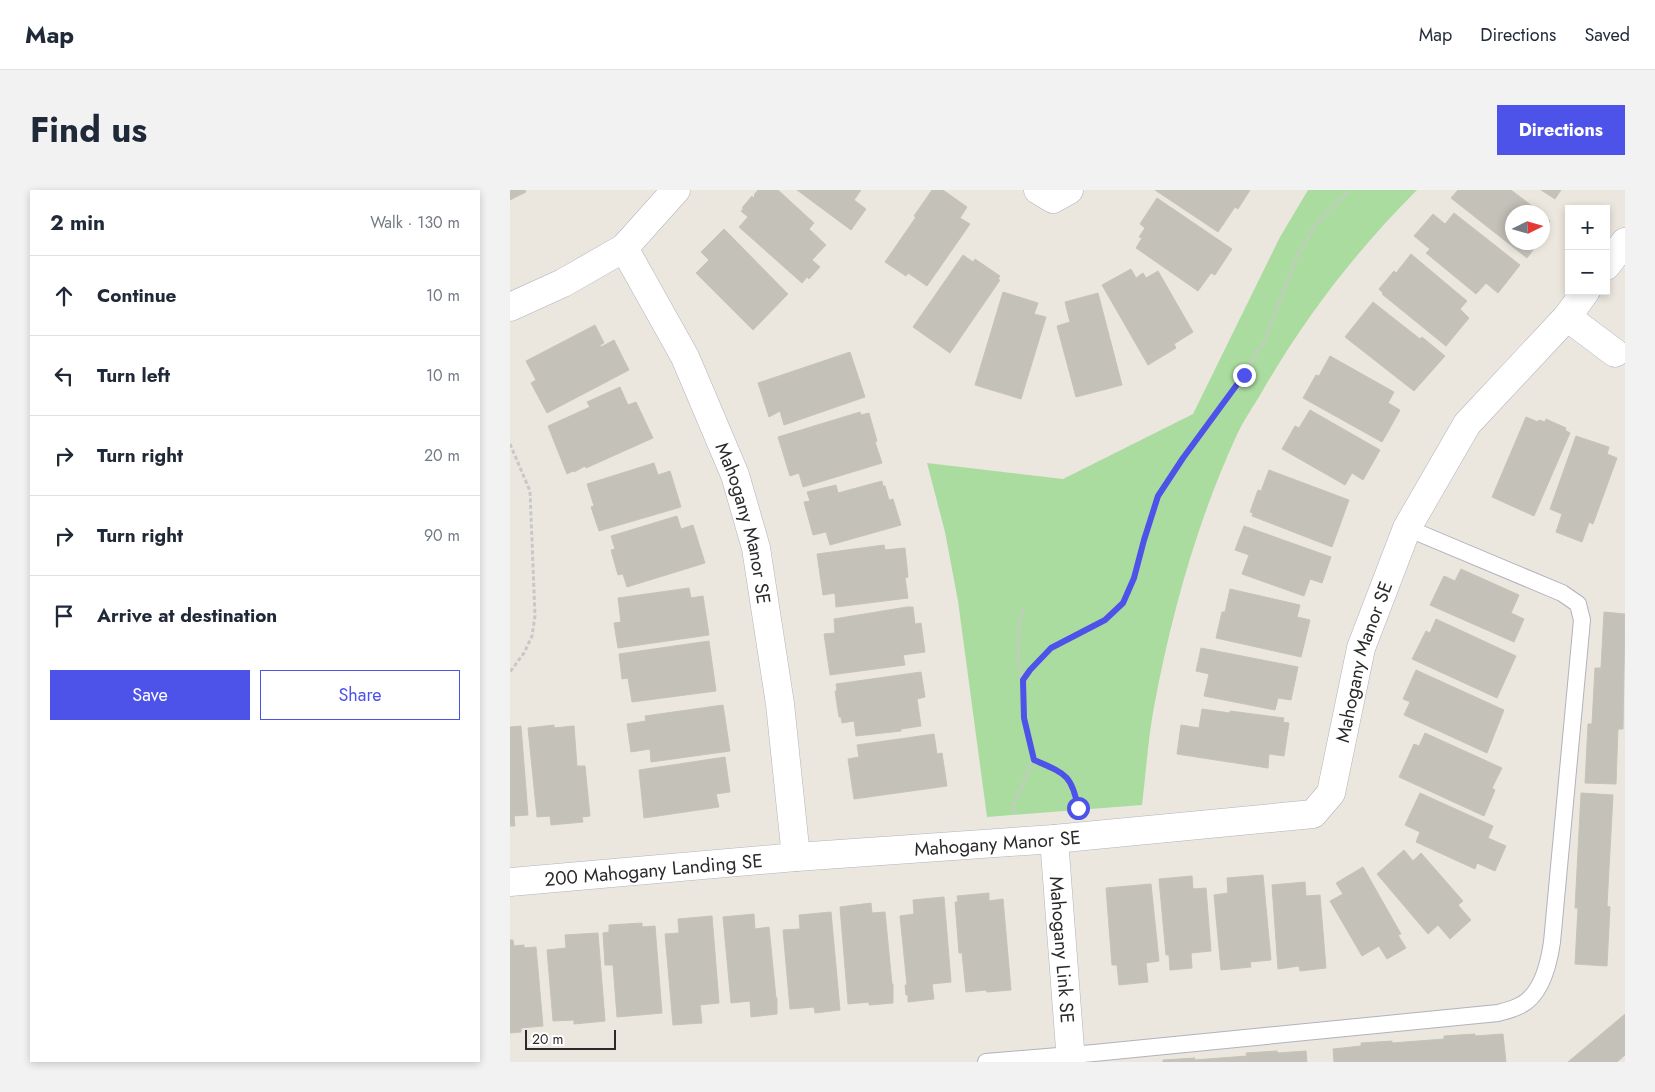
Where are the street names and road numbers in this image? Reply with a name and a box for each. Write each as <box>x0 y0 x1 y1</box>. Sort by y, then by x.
street label: Mahogany Manor SE <box>709 438 777 606</box>
street label: Mahogany Manor SE <box>1329 577 1399 745</box>
street label: Mahogany Manor SE <box>913 823 1082 863</box>
street label: 200 Mahogany Landing SE <box>543 847 764 893</box>
street label: Mahogany Link SE <box>1043 875 1081 1024</box>

